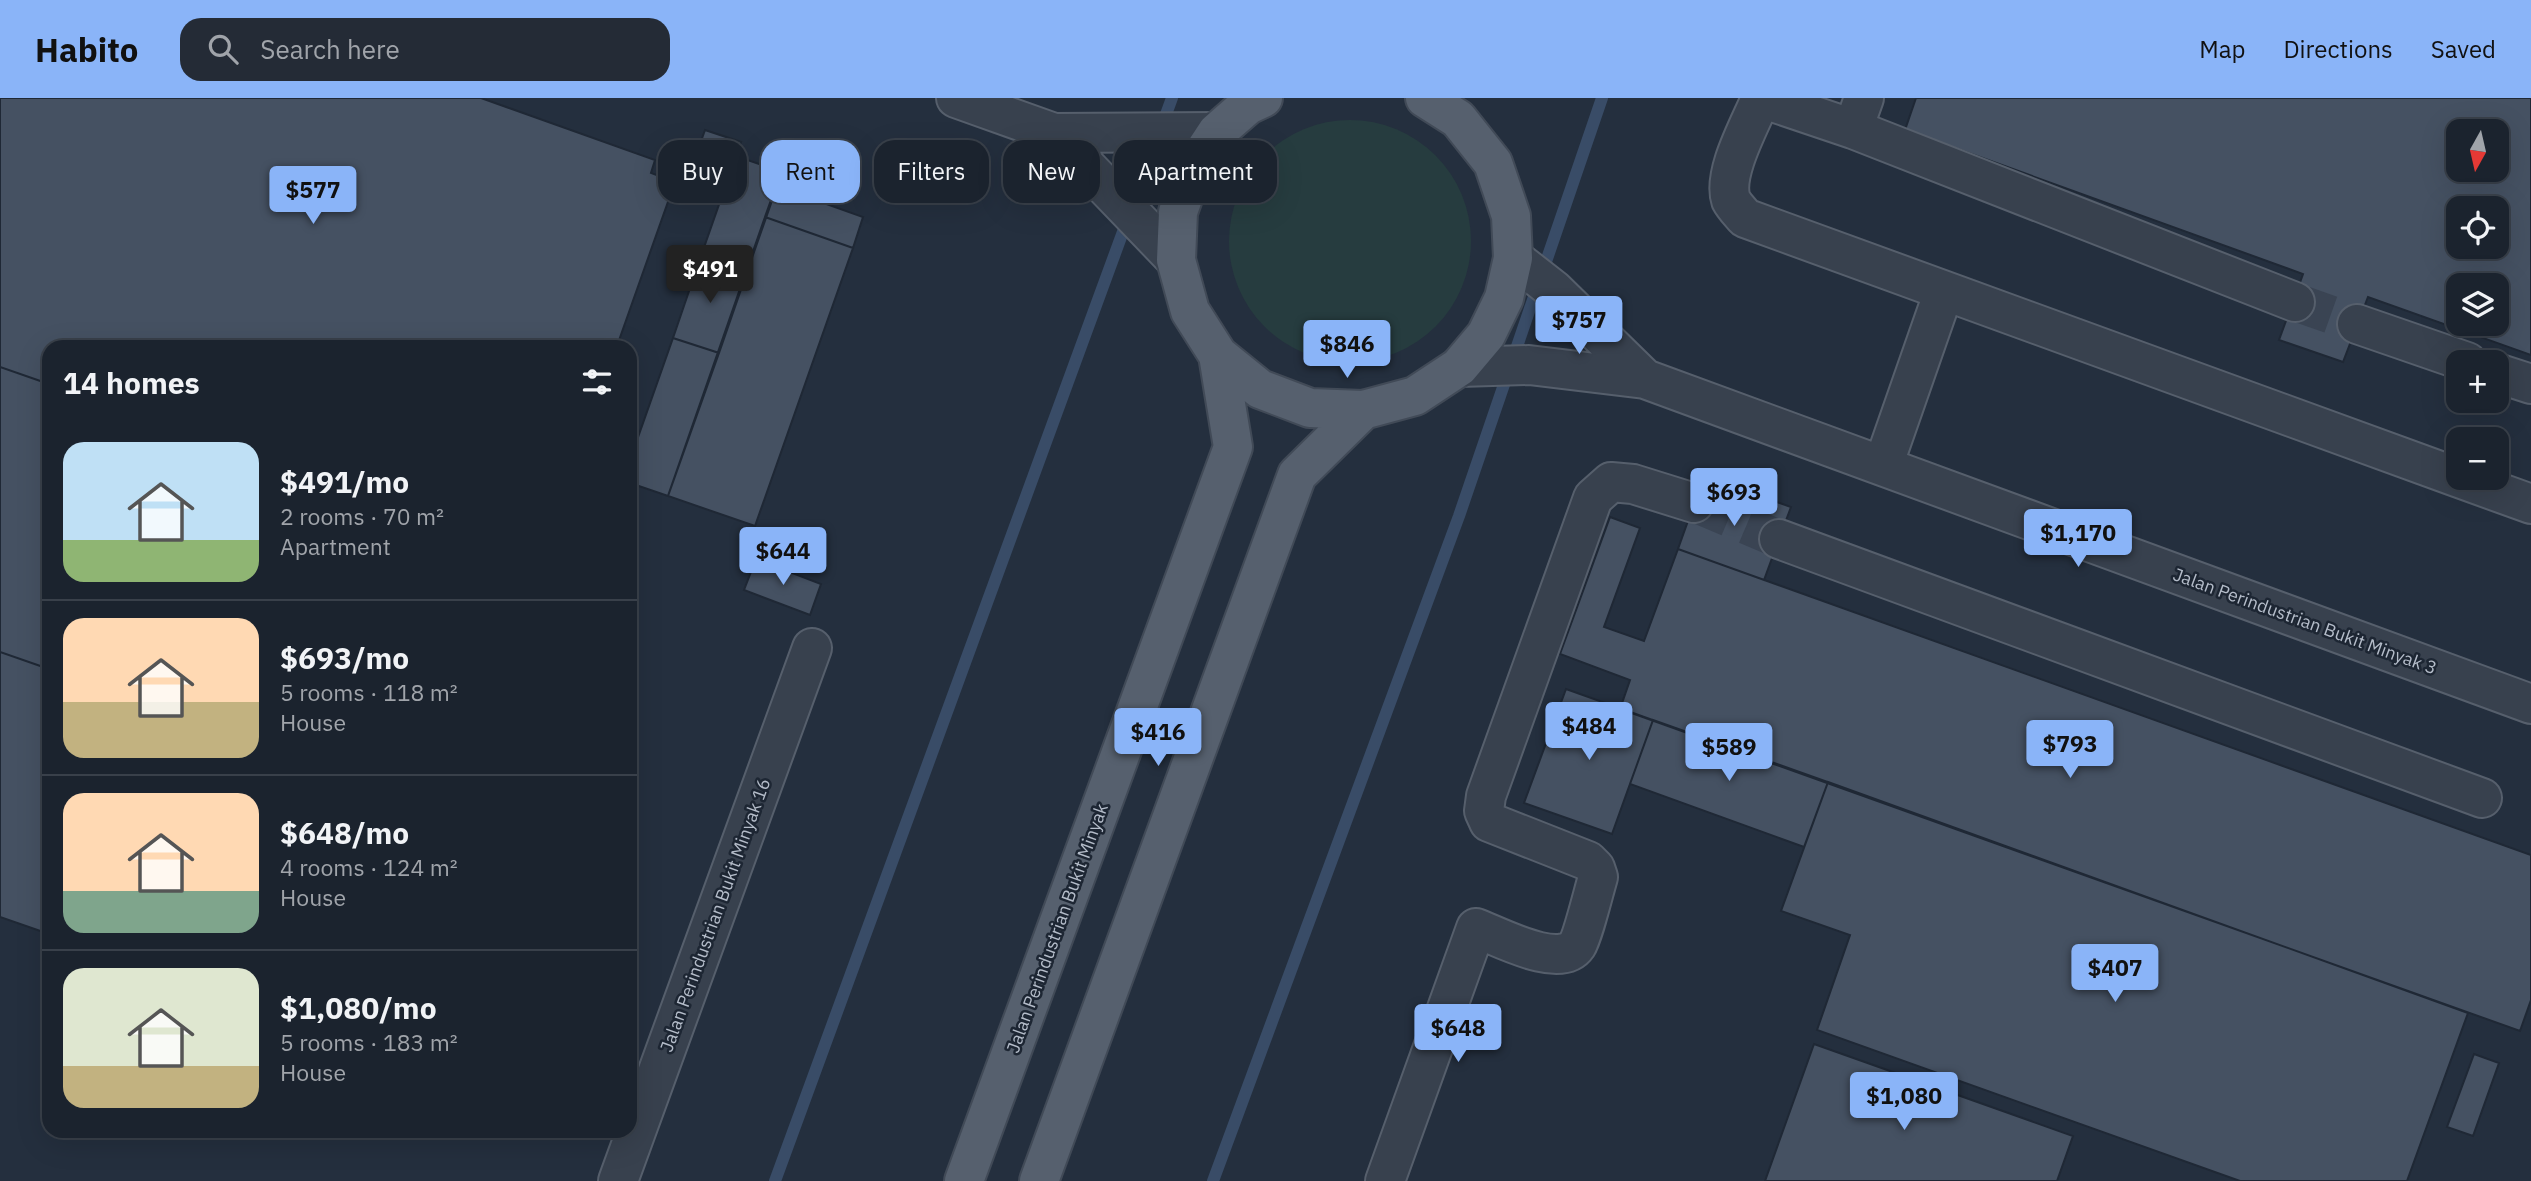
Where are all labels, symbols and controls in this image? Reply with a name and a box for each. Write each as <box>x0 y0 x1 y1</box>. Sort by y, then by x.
search box <box>180 18 670 81</box>
text: Habito <box>35 28 138 71</box>
icon: search <box>204 30 242 68</box>
text: Search here <box>260 32 400 66</box>
text: Map <box>2199 33 2245 65</box>
text: Directions <box>2283 33 2393 65</box>
text: Saved <box>2431 33 2496 65</box>
north arrow <box>2446 119 2510 182</box>
map controls <box>2446 119 2509 490</box>
chip: Buy <box>658 140 747 203</box>
chip: Rent <box>761 140 860 203</box>
chip: Filters <box>874 140 989 203</box>
chip: New <box>1003 140 1100 203</box>
chip: Apartment <box>1114 140 1277 203</box>
pin: $577 <box>272 166 354 226</box>
text: $577 <box>285 174 341 204</box>
button: locate <box>2446 196 2509 259</box>
pin: $491 <box>669 246 751 305</box>
text: $491 <box>682 253 738 283</box>
button: layers <box>2446 273 2509 336</box>
pin: $757 <box>1538 296 1620 356</box>
text: $757 <box>1551 304 1607 334</box>
pin: $846 <box>1306 320 1388 380</box>
text: $846 <box>1319 328 1375 358</box>
button: + <box>2446 350 2509 413</box>
text: 14 homes <box>63 363 200 402</box>
icon: filters <box>578 363 616 401</box>
button: − <box>2446 427 2509 490</box>
text: $491/mo <box>280 462 409 501</box>
pin: $693 <box>1693 468 1775 528</box>
icon: home <box>119 470 203 554</box>
text: $693 <box>1706 476 1762 506</box>
text: 2 rooms · 70 m² <box>280 501 444 531</box>
pin: $1,170 <box>2021 510 2135 569</box>
text: $1,170 <box>2040 517 2116 547</box>
pin: $644 <box>742 528 824 587</box>
text: Apartment <box>280 531 391 561</box>
text: $644 <box>755 535 811 565</box>
street label: Jalan Perindustrian Bukit Minyak 3 <box>2170 562 2440 680</box>
text: $693/mo <box>280 638 409 677</box>
icon: home <box>119 646 203 730</box>
text: 5 rooms · 118 m² <box>280 677 458 707</box>
pin: $484 <box>1548 702 1630 762</box>
text: House <box>280 707 346 737</box>
pin: $416 <box>1117 708 1199 768</box>
text: $484 <box>1561 710 1617 740</box>
text: $416 <box>1130 716 1186 746</box>
pin: $793 <box>2029 720 2111 780</box>
pin: $589 <box>1688 724 1770 783</box>
text: $793 <box>2042 728 2098 758</box>
text: $589 <box>1701 731 1757 761</box>
street label: Jalan Perindustrian Bukit Minyak 16 <box>655 775 775 1055</box>
street label: Jalan Perindustrian Bukit Minyak <box>1001 800 1113 1056</box>
text: $648/mo <box>280 813 409 852</box>
icon: home <box>119 821 203 905</box>
text: 4 rooms · 124 m² <box>280 852 458 882</box>
text: House <box>280 882 346 912</box>
pin: $407 <box>2074 944 2156 1004</box>
text: $407 <box>2087 952 2143 982</box>
text: $1,080/mo <box>280 988 437 1027</box>
icon: home <box>119 996 203 1080</box>
pin: $648 <box>1417 1004 1499 1064</box>
text: $648 <box>1430 1012 1486 1042</box>
text: 5 rooms · 183 m² <box>280 1027 458 1057</box>
text: House <box>280 1057 346 1087</box>
pin: $1,080 <box>1847 1072 1961 1132</box>
text: $1,080 <box>1866 1080 1942 1110</box>

